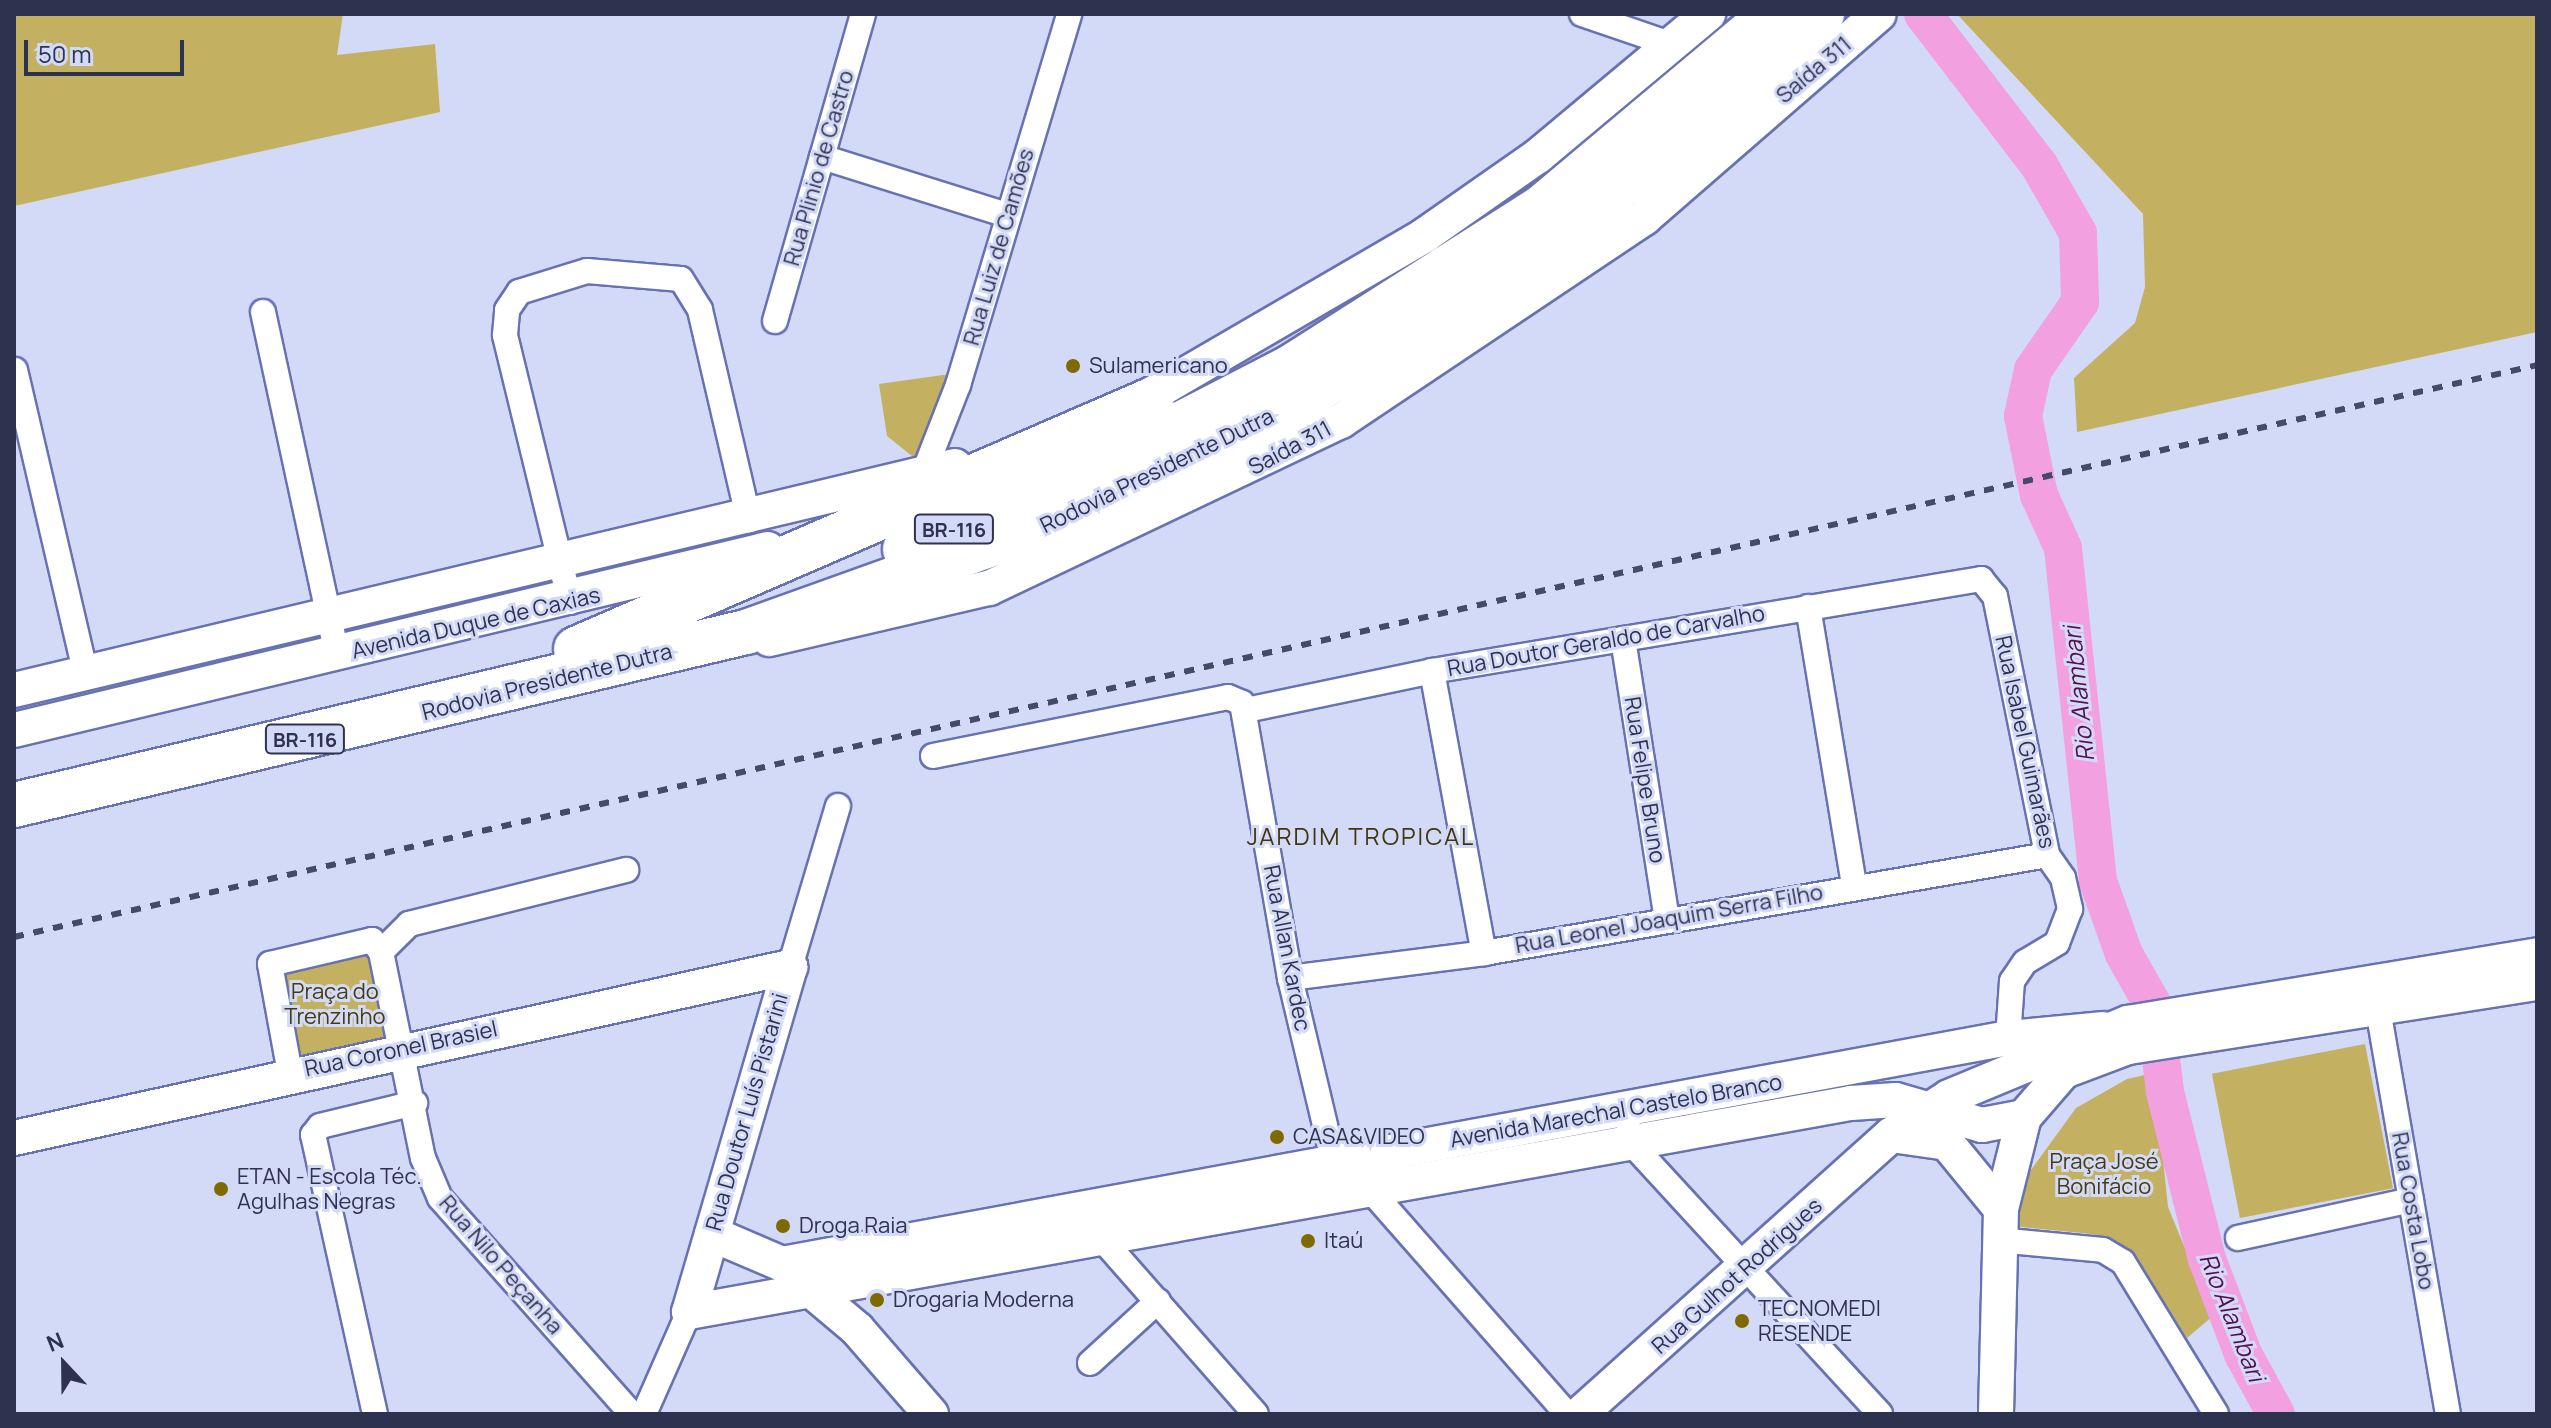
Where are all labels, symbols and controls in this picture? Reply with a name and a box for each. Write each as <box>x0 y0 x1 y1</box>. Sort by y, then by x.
scale bar <box>28 24 188 74</box>
street label: Saída 311 <box>1771 31 1857 109</box>
text: 50 m <box>38 37 92 70</box>
street label: Rua Plinio de Castro <box>778 67 860 269</box>
street label: Rua Luiz de Camões <box>958 146 1040 348</box>
place label: Sulamericano <box>1089 353 1228 379</box>
marker: Sulamericano <box>1064 357 1082 375</box>
street label: Rodovia Presidente Dutra <box>1036 403 1278 539</box>
street label: Saída 311 <box>1244 415 1336 481</box>
road number: BR-116 <box>912 513 996 545</box>
street label: Avenida Duque de Caxias <box>349 582 603 664</box>
street label: Rua Doutor Geraldo de Carvalho <box>1445 600 1767 682</box>
water label: Rio Alambari <box>2057 625 2099 763</box>
street label: Rua Isabel Guimarães <box>1990 633 2060 851</box>
street label: Rodovia Presidente Dutra <box>419 638 675 726</box>
street label: Rua Felipe Bruno <box>1619 695 1671 865</box>
road number: BR-116 <box>263 723 347 755</box>
district label: JARDIM TROPICAL <box>1247 822 1475 850</box>
street label: Rua Allan Kardec <box>1258 863 1316 1033</box>
street label: Rua Leonel Joaquim Serra Filho <box>1513 879 1825 959</box>
park label: Praça do Trenzinho <box>284 978 386 1030</box>
street label: Rua Doutor Luís Pistarini <box>700 990 794 1234</box>
street label: Rua Coronel Brasiel <box>302 1016 500 1082</box>
street label: Avenida Marechal Castelo Branco <box>1448 1069 1784 1153</box>
place label: CASA&VIDEO <box>1293 1124 1425 1150</box>
marker: CASA&VIDEO <box>1268 1128 1286 1146</box>
street label: Rua Costa Lobo <box>2386 1130 2440 1292</box>
park label: Praça José Bonifácio <box>2049 1148 2159 1200</box>
place label: ETAN - Escola Téc. Agulhas Negras <box>237 1163 422 1214</box>
marker: ETAN - Escola Téc. Agulhas Negras <box>212 1180 230 1198</box>
street label: Rua Nilo Peçanha <box>434 1190 568 1340</box>
street label: Rua Gulhot Rodrigues <box>1646 1193 1828 1359</box>
place label: Droga Raia <box>799 1213 908 1239</box>
marker: Droga Raia <box>774 1217 792 1235</box>
place label: Itaú <box>1324 1228 1363 1254</box>
marker: Itaú <box>1299 1232 1317 1250</box>
water label: Rio Alambari <box>2194 1249 2272 1385</box>
place label: Drogaria Moderna <box>893 1287 1074 1313</box>
marker: Drogaria Moderna <box>868 1291 886 1309</box>
place label: TECNOMEDI RESENDE <box>1758 1295 1881 1346</box>
marker: TECNOMEDI RESENDE <box>1733 1312 1751 1330</box>
north arrow <box>24 1324 104 1404</box>
text: N <box>42 1325 68 1359</box>

